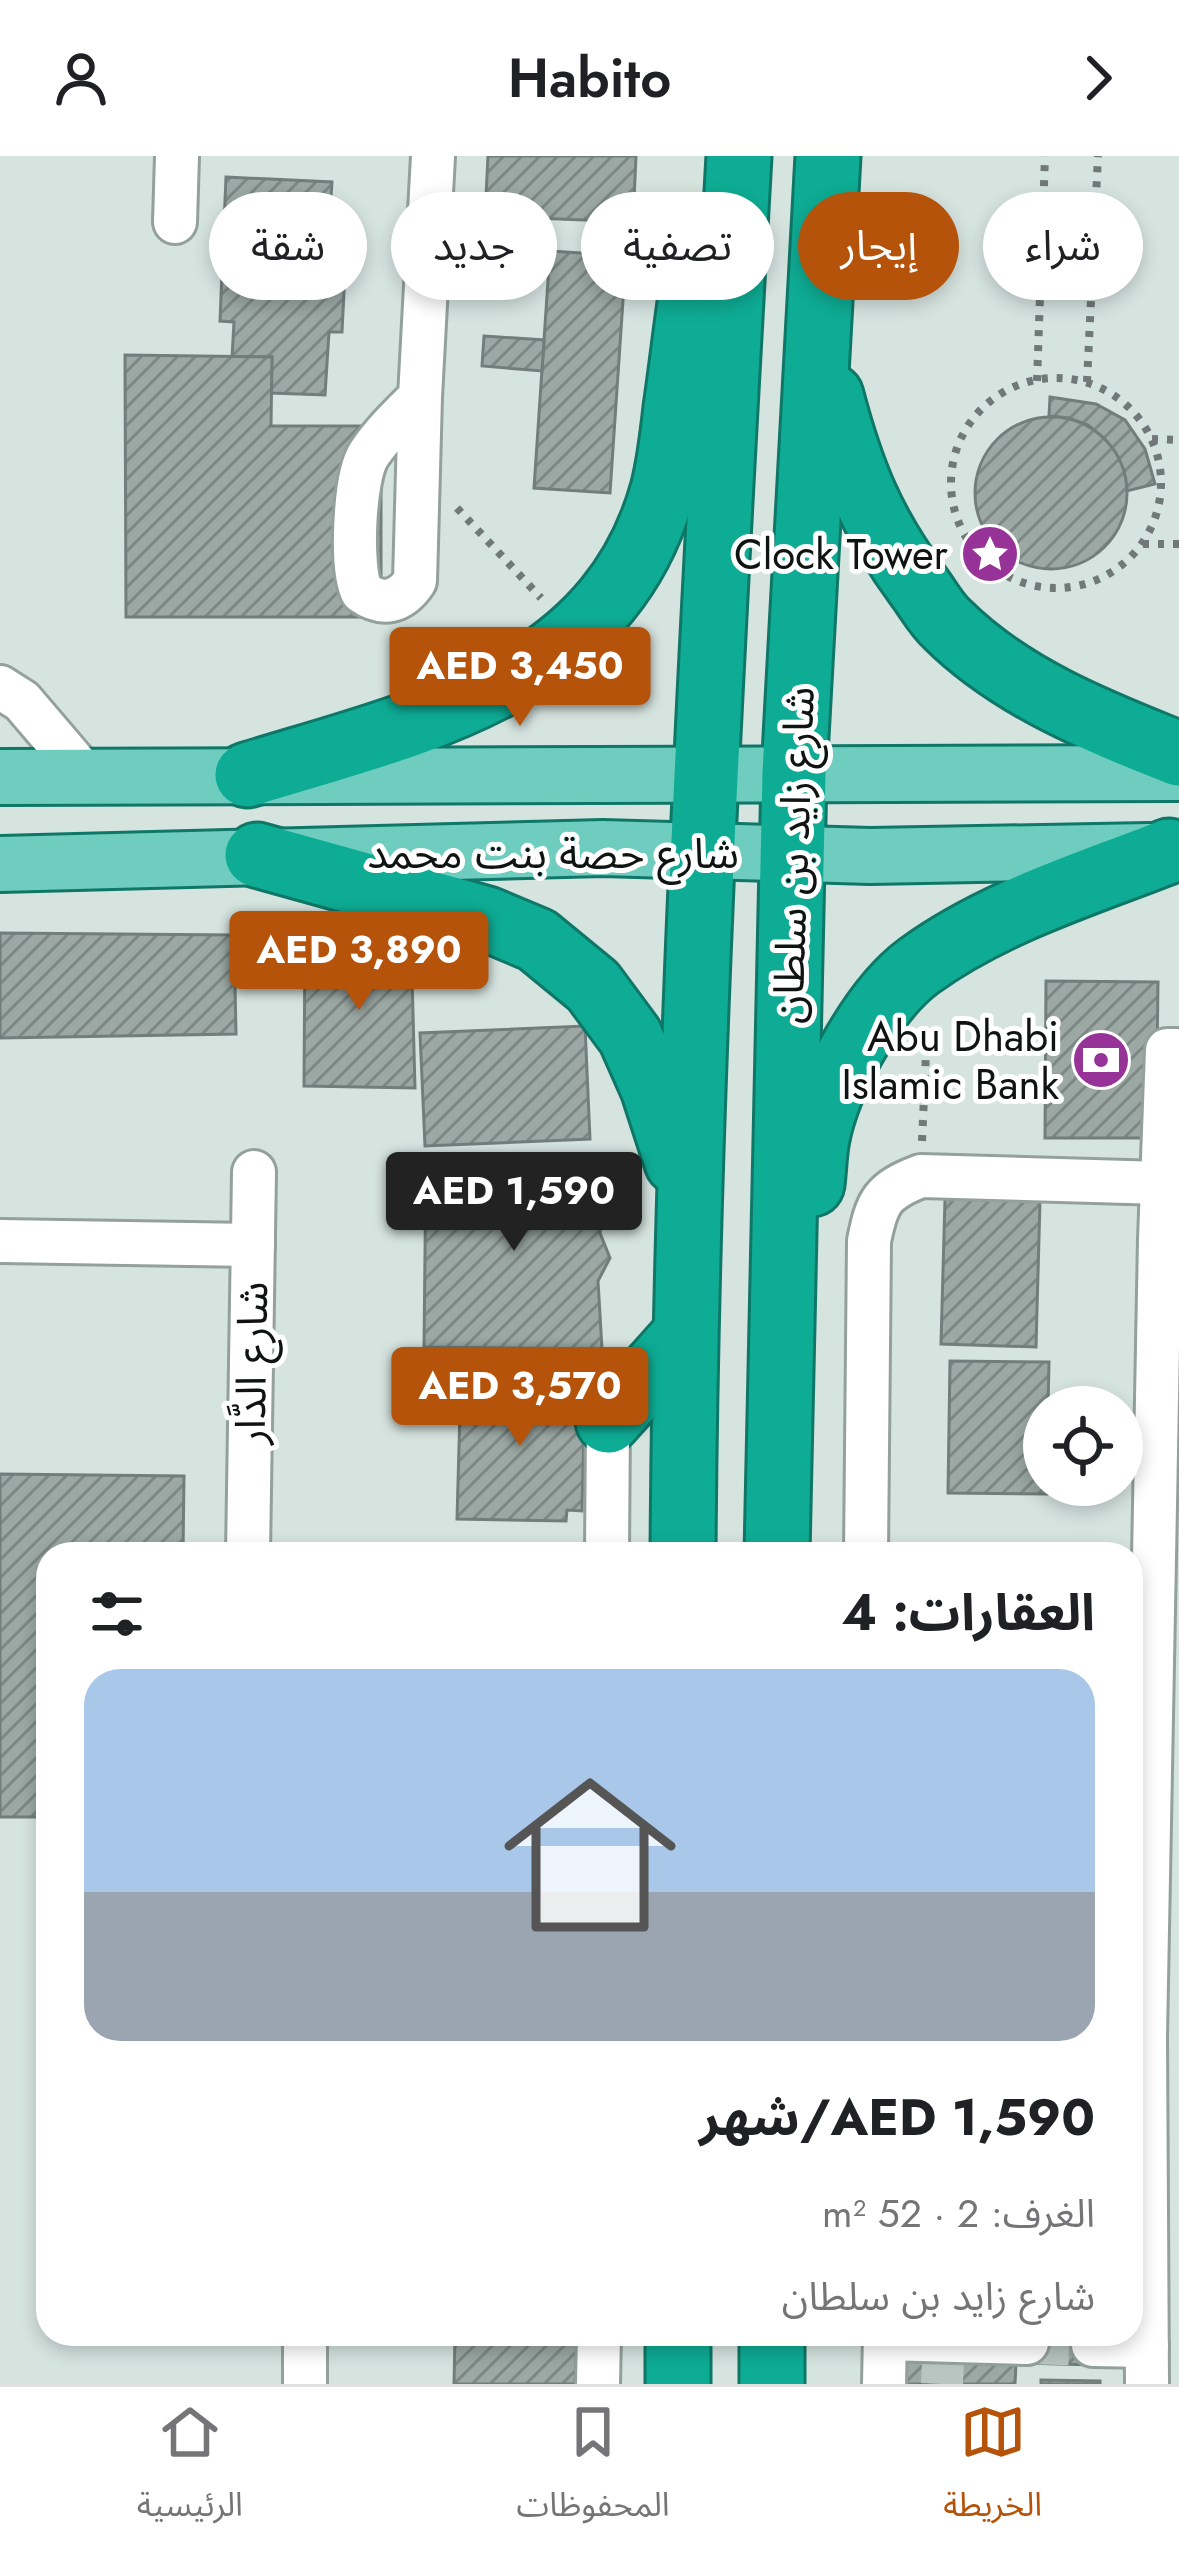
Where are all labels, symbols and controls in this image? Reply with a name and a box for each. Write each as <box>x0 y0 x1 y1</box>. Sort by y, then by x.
text: Habito <box>508 39 671 117</box>
icon: person <box>48 45 114 111</box>
icon: forward <box>1065 45 1131 111</box>
chip: شقة <box>209 192 367 300</box>
chip: جديد <box>391 192 557 300</box>
chip: تصفية <box>581 192 774 300</box>
chip: إيجار <box>798 192 959 300</box>
chip: شراء <box>983 192 1143 300</box>
place icon: Clock Tower <box>959 523 1021 585</box>
place label: Clock Tower <box>734 524 949 585</box>
pin: AED 3,450 <box>383 627 657 729</box>
text: AED 3,450 <box>417 637 623 694</box>
street label: شارع زايد بن سلطان <box>757 685 831 1025</box>
street label: شارع حصة بنت محمد <box>367 823 739 885</box>
pin: AED 3,890 <box>222 911 496 1013</box>
text: AED 3,890 <box>256 921 462 978</box>
place label: Abu Dhabi Islamic Bank <box>841 1006 1060 1115</box>
bank icon: Abu Dhabi Islamic Bank <box>1070 1029 1132 1091</box>
pin: AED 1,590 <box>377 1152 651 1254</box>
text: AED 1,590 <box>413 1162 615 1219</box>
street label: شارع الدَّار <box>220 1281 284 1447</box>
pin: AED 3,570 <box>383 1347 657 1449</box>
text: AED 3,570 <box>418 1357 622 1414</box>
map controls <box>1023 1386 1143 1506</box>
button: locate <box>1023 1386 1143 1506</box>
text: العقارات: 4 <box>842 1575 1095 1649</box>
icon: filters <box>84 1581 150 1647</box>
icon: home <box>482 1747 698 1963</box>
text: AED 1,590/شهر <box>699 2080 1095 2154</box>
text: الغرف: 2 · 52 m² <box>822 2185 1095 2242</box>
text: شارع زايد بن سلطان <box>782 2268 1095 2325</box>
tab: الرئيسية <box>137 2399 243 2540</box>
tab: المحفوظات <box>517 2399 670 2540</box>
tab: الخريطة <box>943 2399 1042 2540</box>

